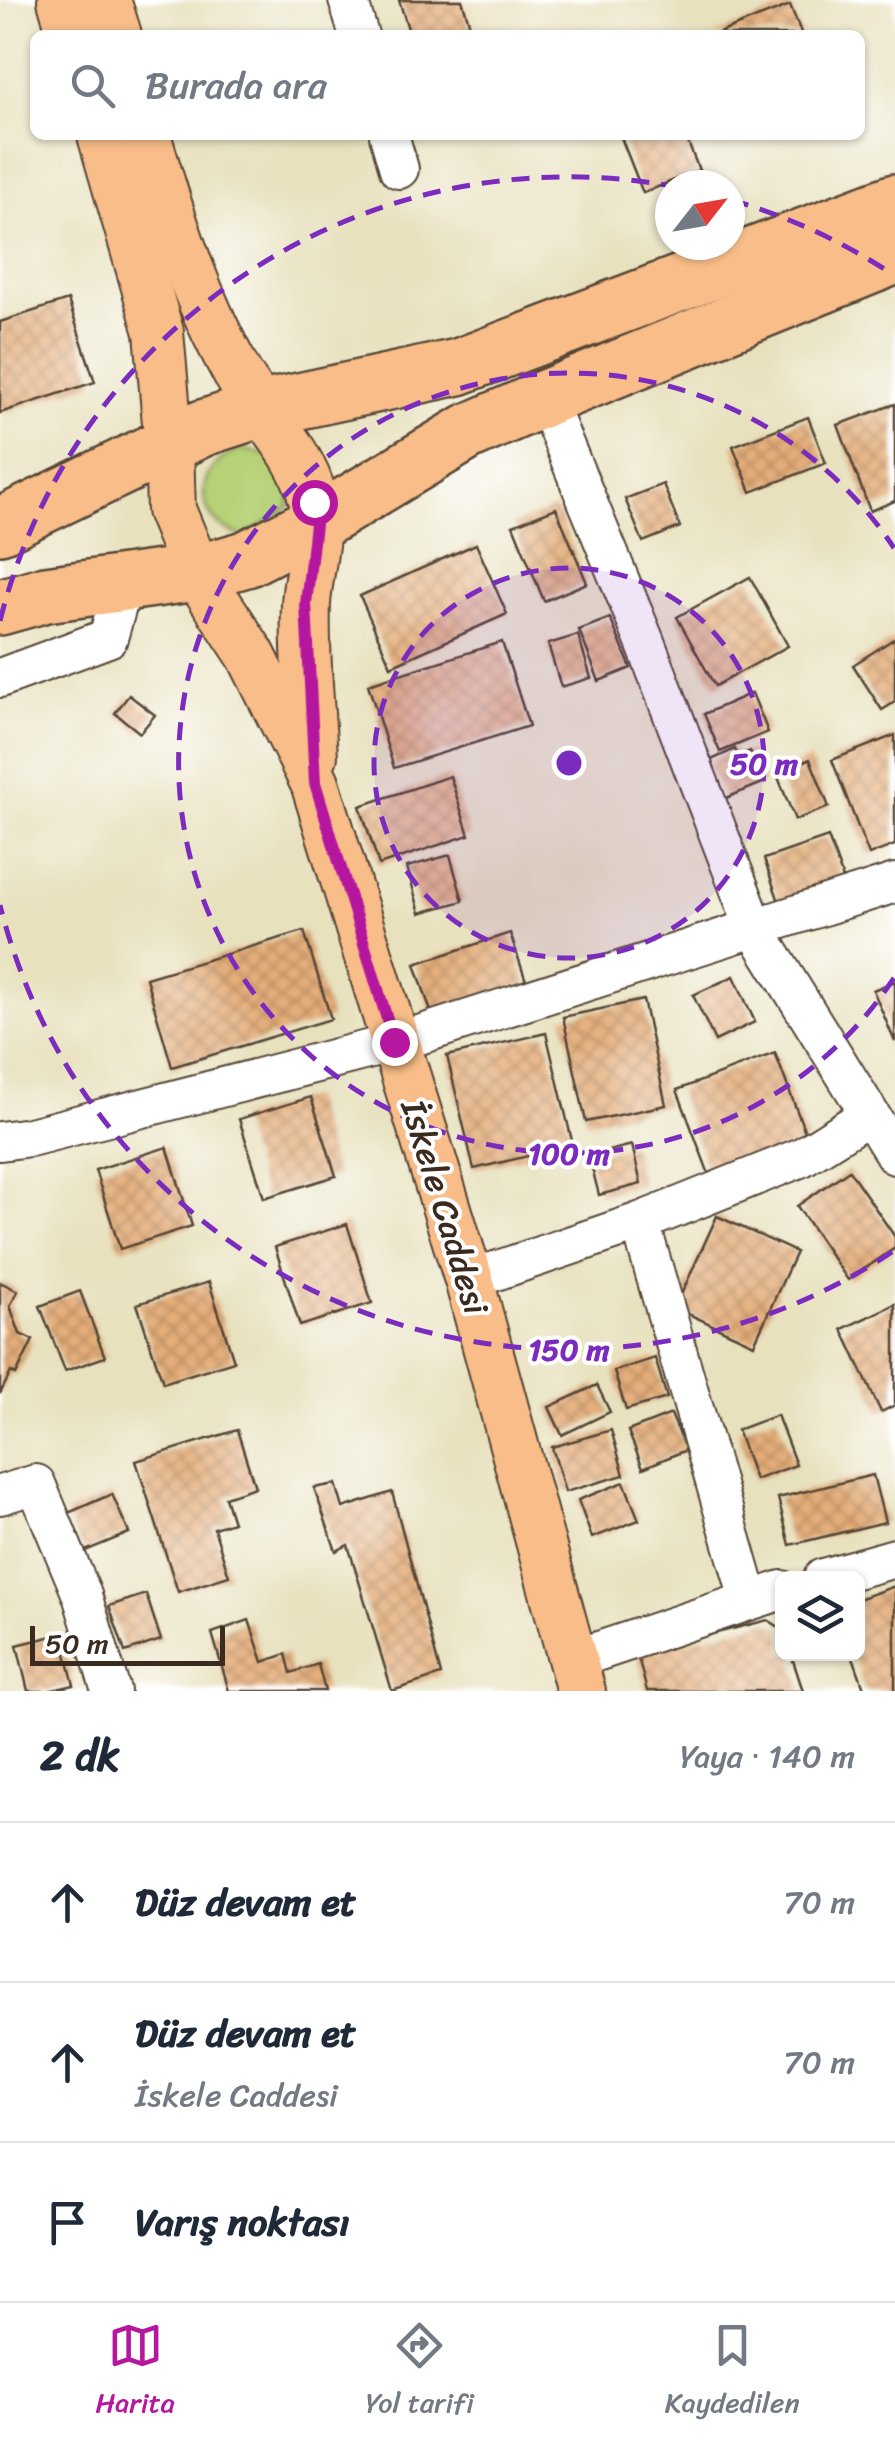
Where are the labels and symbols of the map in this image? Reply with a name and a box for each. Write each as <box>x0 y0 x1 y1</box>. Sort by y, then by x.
north arrow <box>655 170 745 260</box>
route start <box>292 480 338 526</box>
text: 50 m <box>730 737 798 791</box>
centre of rings <box>551 745 587 781</box>
route end <box>372 1020 418 1066</box>
street label: İskele Caddesi <box>383 1091 507 1323</box>
text: 100 m <box>528 1127 610 1181</box>
text: 150 m <box>529 1323 610 1377</box>
scale bar <box>30 1621 225 1666</box>

